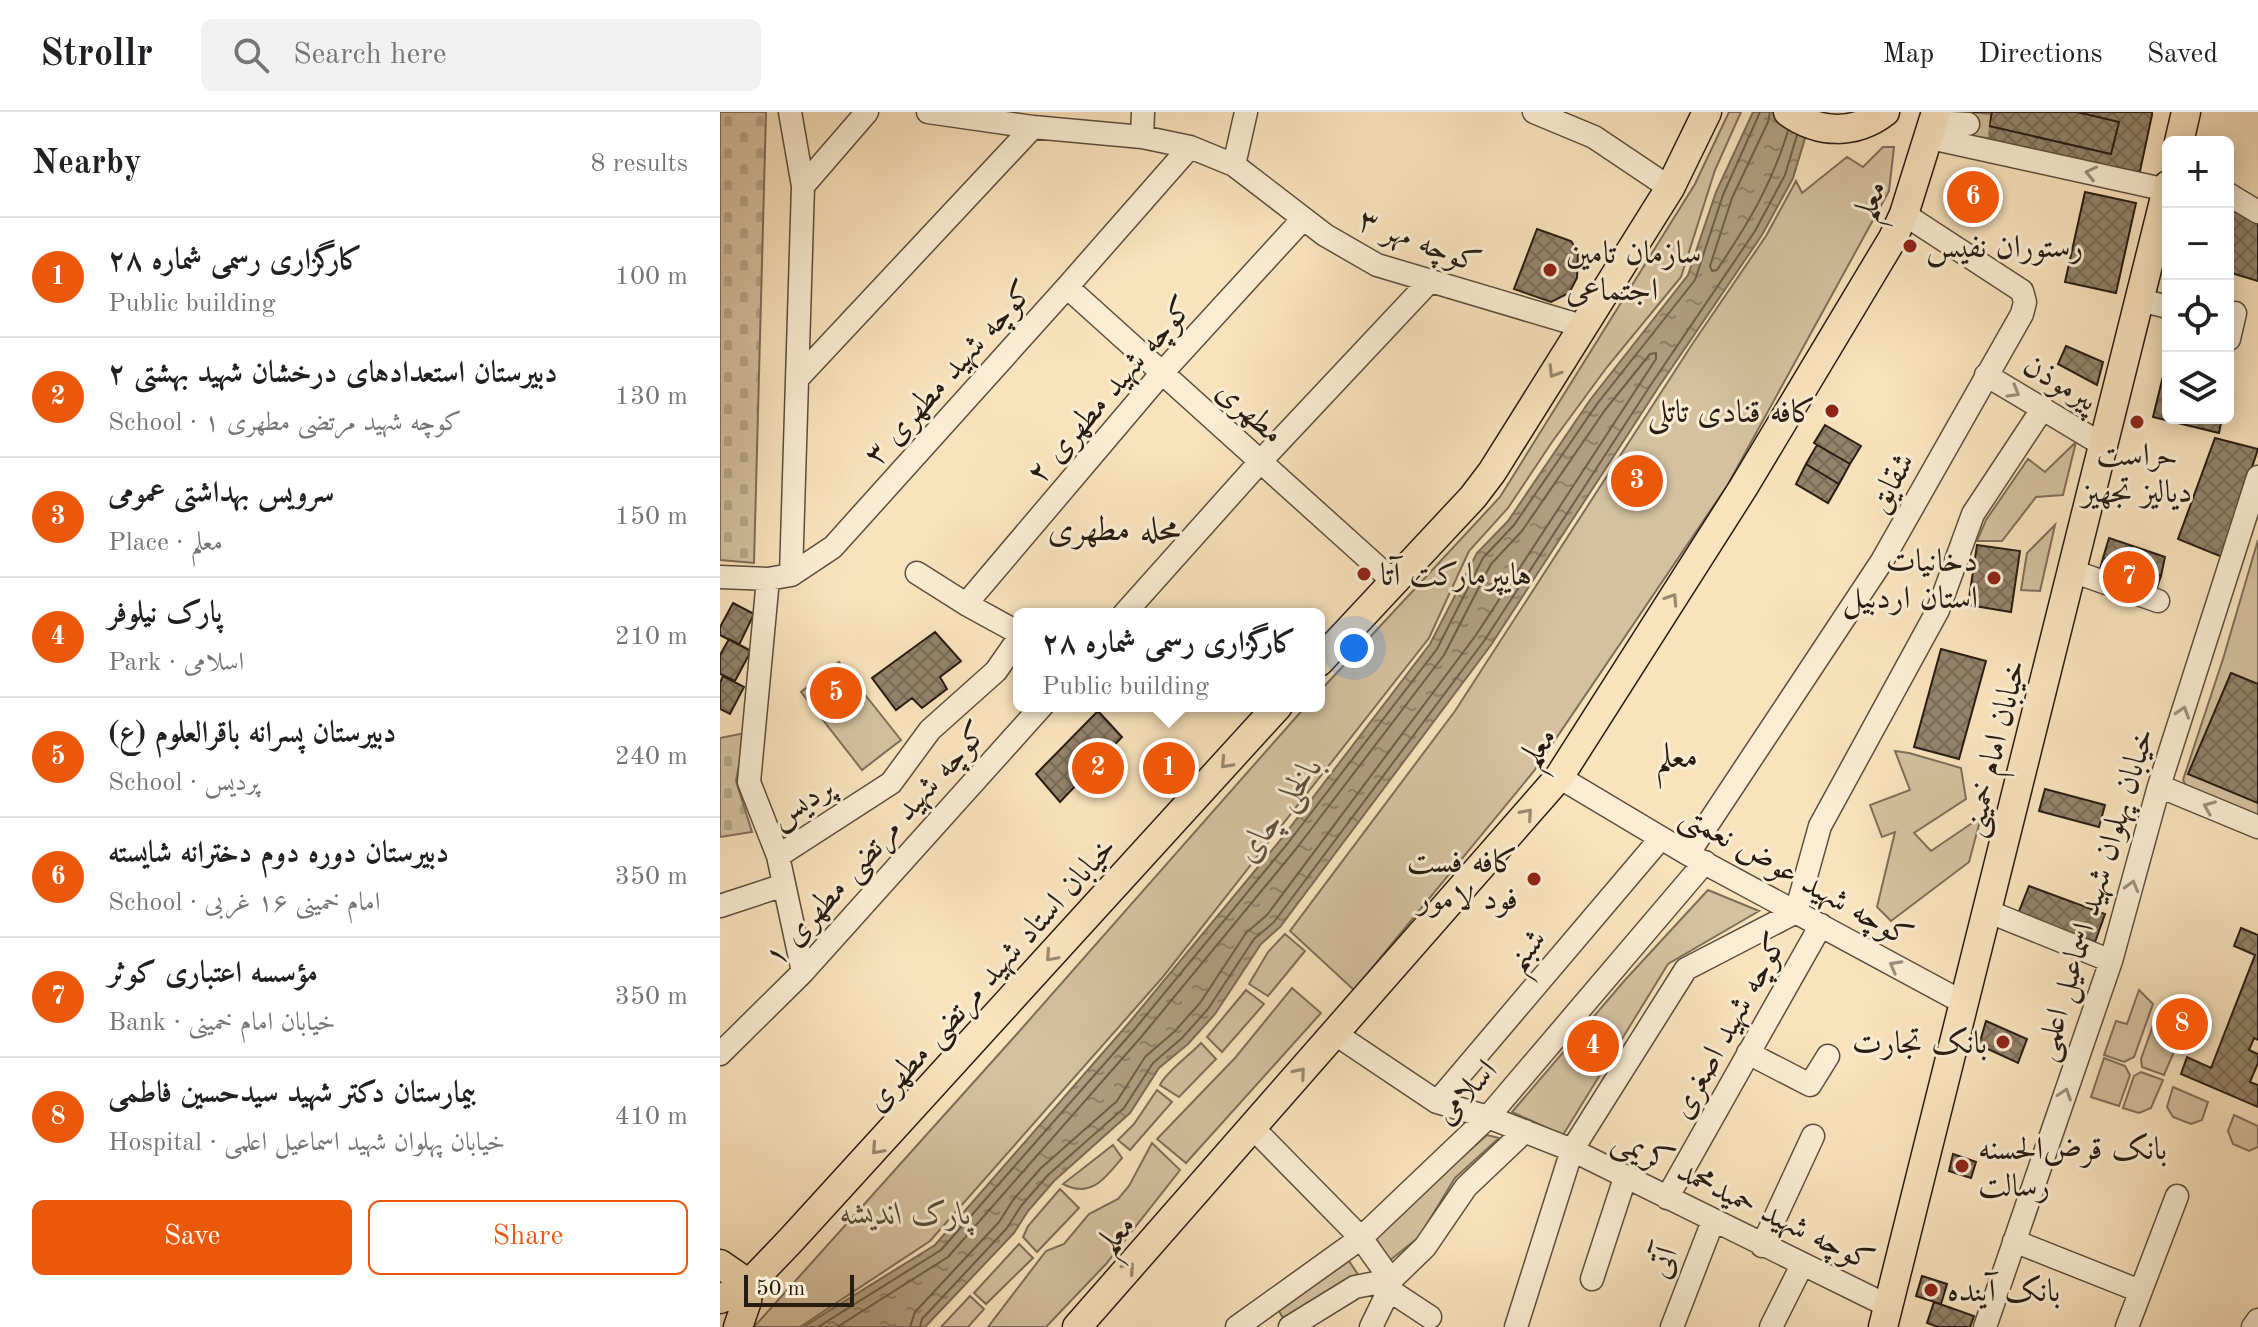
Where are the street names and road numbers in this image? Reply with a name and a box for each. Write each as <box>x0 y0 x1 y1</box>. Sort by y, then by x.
street label: معلم <box>1849 176 1906 230</box>
street label: کوچه مهر ۳ <box>1352 204 1485 284</box>
street label: کوچه شهید مطهری ۳ <box>859 275 1043 474</box>
street label: کوچه شهید مطهری ۲ <box>1021 291 1203 492</box>
street label: پیرموذن <box>2015 350 2104 423</box>
street label: مطهری <box>1208 375 1289 453</box>
street label: شقایق <box>1863 448 1923 519</box>
street label: خیابان امام خمینی <box>1958 657 2042 843</box>
street label: کوچه شهید مرتضی مطهری ۱ <box>759 716 998 976</box>
street label: معلم <box>1514 722 1575 781</box>
street label: خیابان پهلوان شهید اسماعیل اعلمی <box>2030 725 2166 1066</box>
street label: پردیس <box>765 771 844 837</box>
street label: کوچه شهید عوض نعمتی <box>1672 800 1918 958</box>
street label: خیابان استاد شهید مرتضی مطهری <box>861 832 1126 1121</box>
street label: شبنم <box>1501 924 1564 986</box>
street label: کوچه شهید اصغری <box>1666 928 1797 1126</box>
street label: اسلامی <box>1430 1055 1504 1131</box>
street label: کوچه شهید حمیدمحمد کریمی <box>1606 1122 1880 1282</box>
street label: معلم <box>1091 1209 1152 1269</box>
street label: آتی <box>1639 1238 1686 1283</box>

